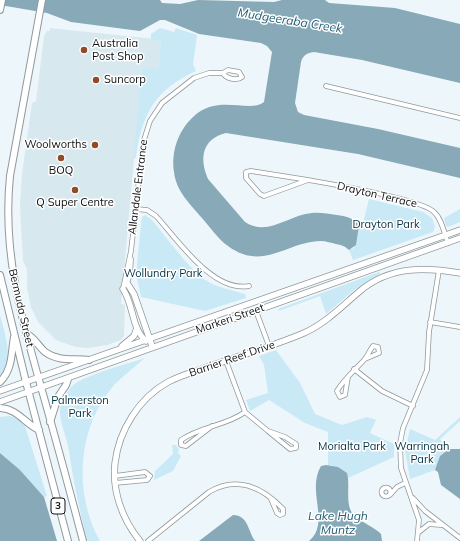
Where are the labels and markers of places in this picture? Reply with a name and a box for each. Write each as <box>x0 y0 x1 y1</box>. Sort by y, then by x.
place label: Australia Post Shop <box>92 37 143 63</box>
marker: Australia Post Shop <box>79 45 89 55</box>
place label: Suncorp <box>104 73 146 87</box>
marker: Suncorp <box>91 75 101 85</box>
place label: Woolworths <box>24 138 87 152</box>
marker: Woolworths <box>90 140 100 150</box>
marker: BOQ <box>56 153 66 163</box>
place label: BOQ <box>49 164 73 178</box>
marker: Q Super Centre <box>70 185 80 195</box>
place label: Q Super Centre <box>36 196 114 210</box>

